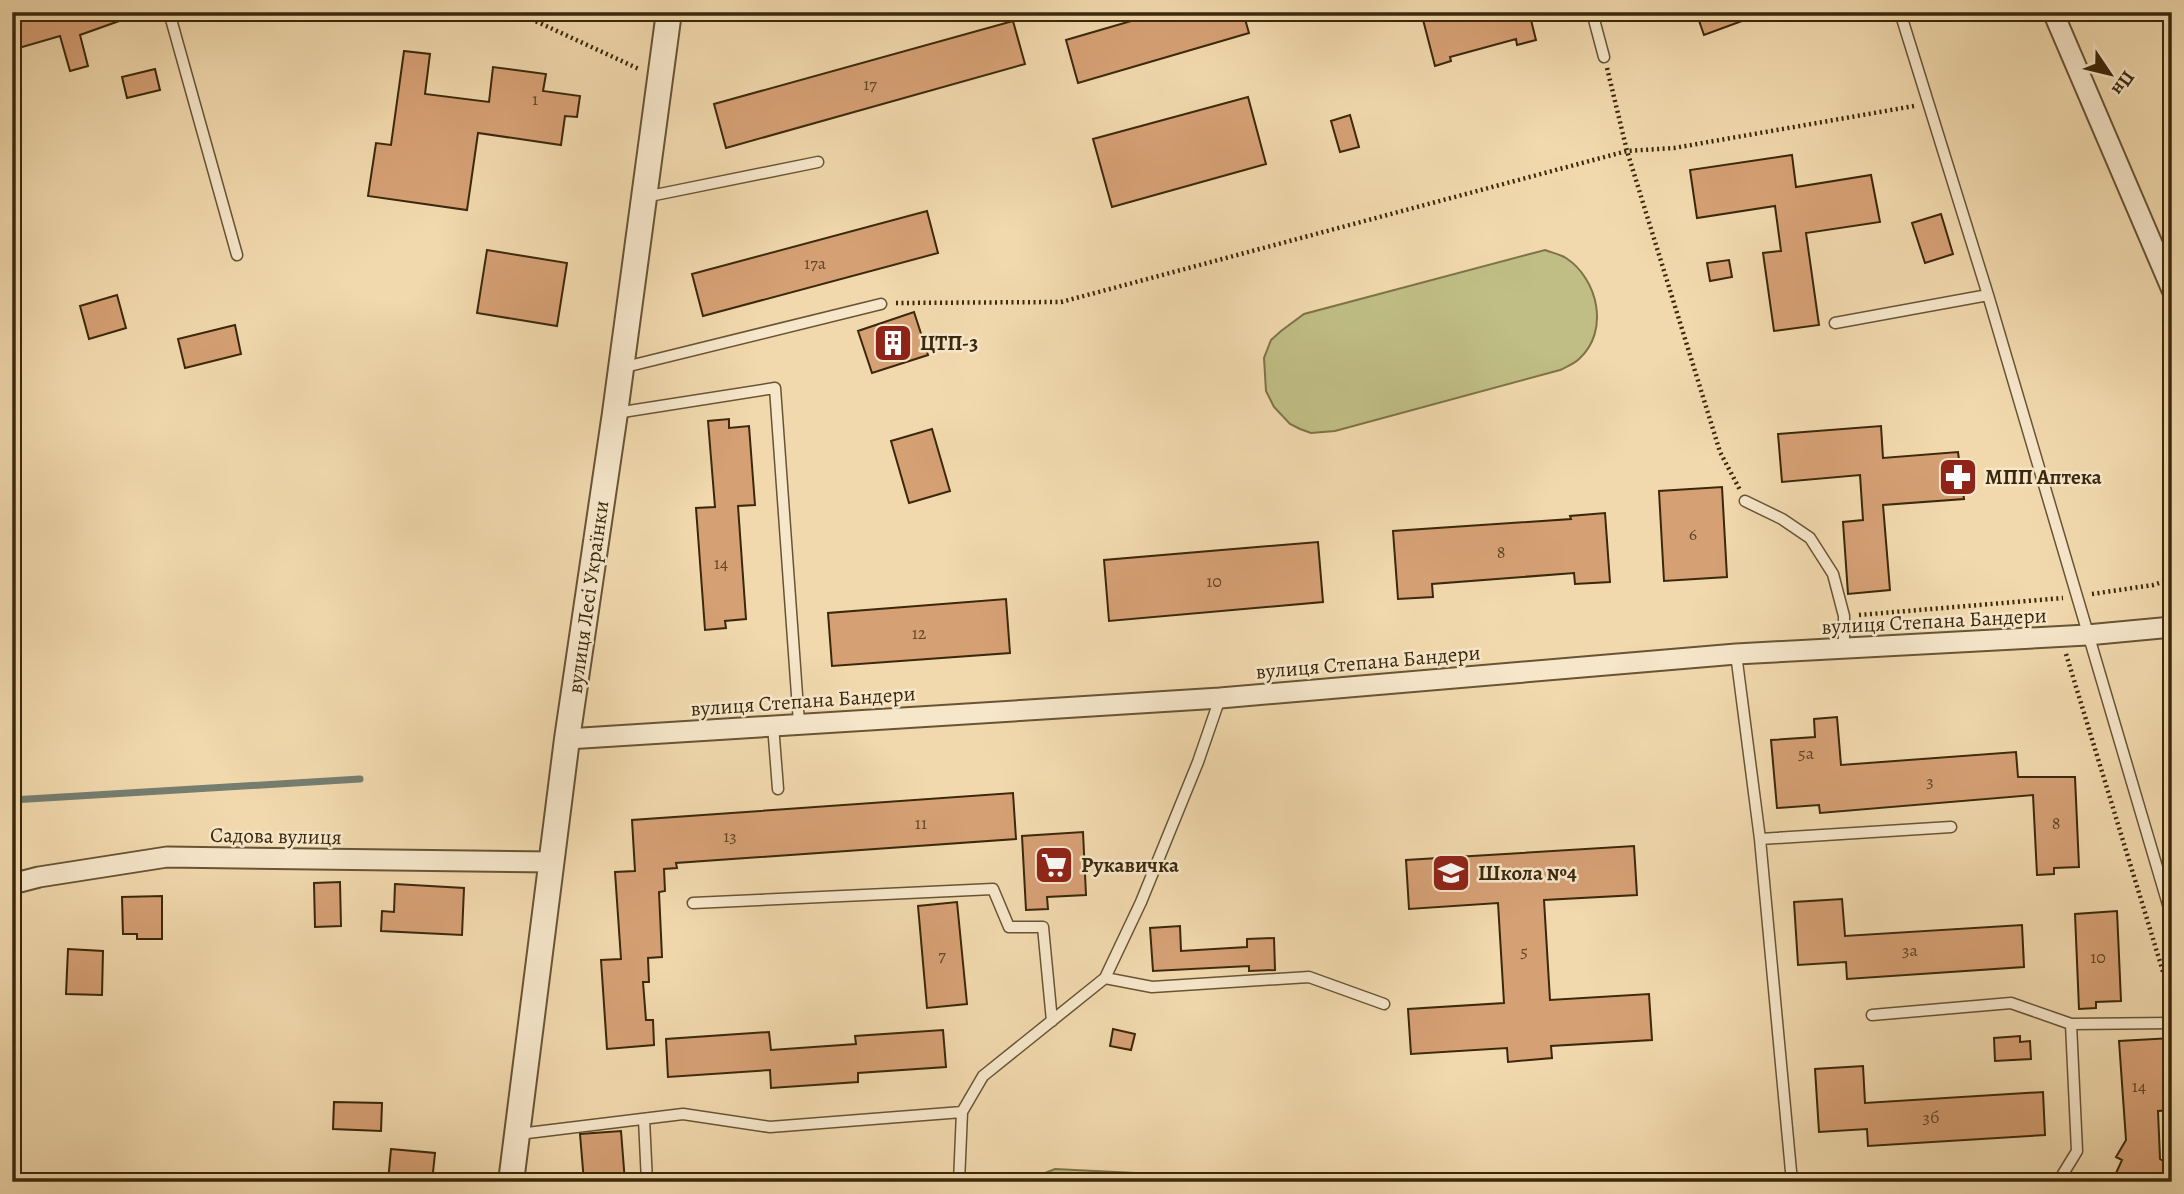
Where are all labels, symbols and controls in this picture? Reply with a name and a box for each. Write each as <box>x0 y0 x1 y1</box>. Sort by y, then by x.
north arrow <box>2076 38 2146 108</box>
text: Пн <box>2105 66 2141 101</box>
house number: 17 <box>863 72 877 96</box>
house number: 1 <box>532 87 538 111</box>
house number: 17а <box>804 251 827 275</box>
building icon: ЦТП-3 <box>872 322 914 364</box>
place label: ЦТП-3 <box>920 329 978 357</box>
pharmacy icon: МПП Аптека <box>1937 456 1979 498</box>
place label: МПП Аптека <box>1985 463 2102 491</box>
street label: вулиця Лесі Українки <box>561 499 615 695</box>
house number: 6 <box>1689 522 1697 546</box>
house number: 8 <box>1497 540 1505 564</box>
house number: 14 <box>714 551 728 575</box>
house number: 10 <box>1206 569 1222 593</box>
street label: вулиця Степана Бандери <box>1821 601 2047 641</box>
house number: 12 <box>912 621 927 645</box>
street label: вулиця Степана Бандери <box>1254 638 1482 686</box>
street label: вулиця Степана Бандери <box>690 679 916 723</box>
house number: 5а <box>1798 741 1815 765</box>
house number: 3 <box>1926 769 1934 793</box>
house number: 11 <box>915 811 927 835</box>
house number: 8 <box>2052 811 2060 835</box>
street label: Садова вулиця <box>210 821 342 851</box>
house number: 13 <box>723 824 737 848</box>
supermarket icon: Рукавичка <box>1033 844 1075 886</box>
place label: Рукавичка <box>1081 851 1179 879</box>
school or university icon: Школа №4 <box>1430 852 1472 894</box>
place label: Школа №4 <box>1478 859 1577 887</box>
house number: 3а <box>1902 938 1919 962</box>
house number: 5 <box>1520 939 1528 963</box>
house number: 7 <box>938 943 946 967</box>
house number: 10 <box>2090 945 2106 969</box>
house number: 14 <box>2132 1074 2146 1098</box>
house number: 3б <box>1923 1105 1939 1129</box>

